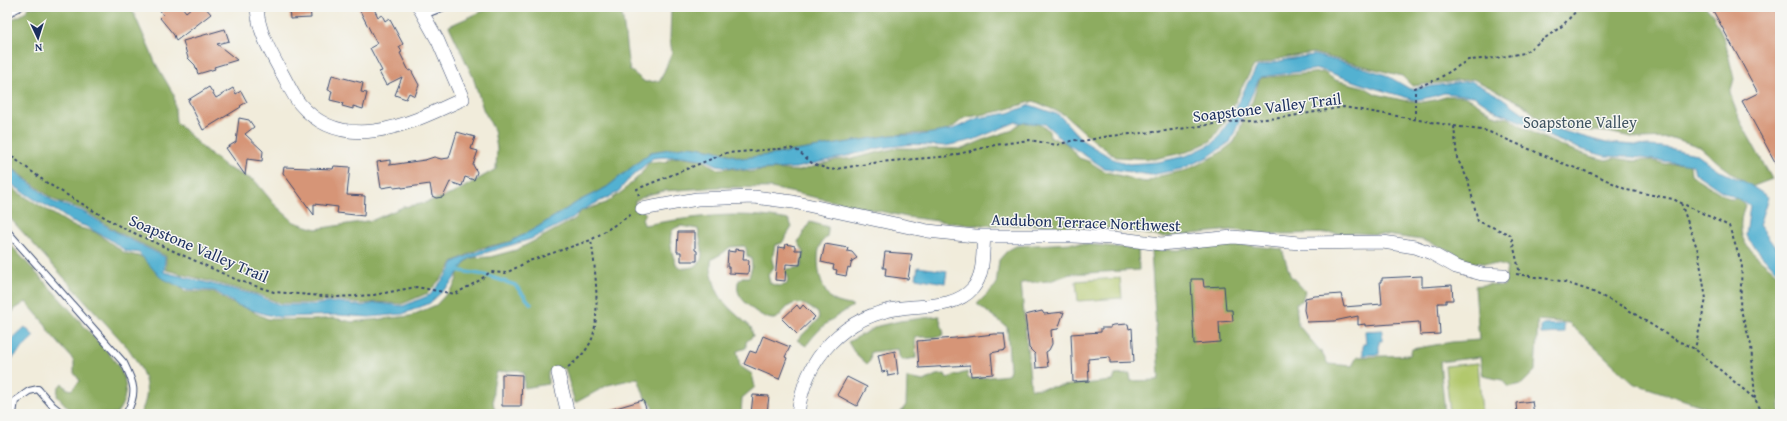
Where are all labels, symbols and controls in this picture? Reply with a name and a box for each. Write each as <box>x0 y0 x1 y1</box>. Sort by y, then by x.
north arrow <box>18 18 58 58</box>
text: N <box>34 40 43 56</box>
street label: Soapstone Valley Trail <box>1191 86 1343 128</box>
park label: Soapstone Valley <box>1523 110 1637 134</box>
street label: Audubon Terrace Northwest <box>991 207 1181 237</box>
street label: Soapstone Valley Trail <box>126 208 273 288</box>

